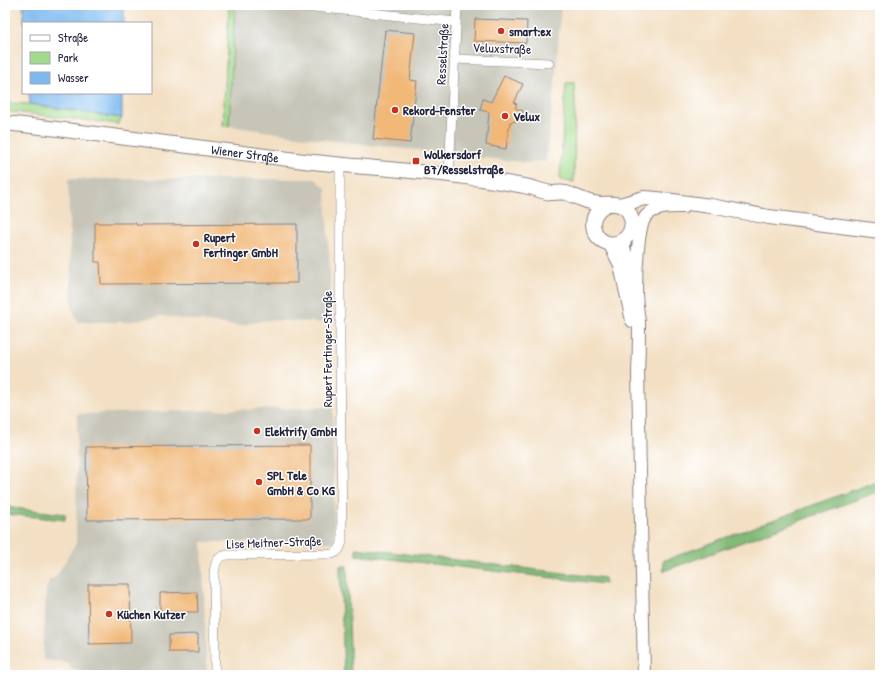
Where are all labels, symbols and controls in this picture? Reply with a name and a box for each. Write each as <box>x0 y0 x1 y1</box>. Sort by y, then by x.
legend <box>22 22 152 94</box>
place label: smart:ex <box>509 22 552 40</box>
street label: Resselstraße <box>431 23 453 85</box>
marker: smart:ex <box>496 26 506 36</box>
text: Straße <box>58 29 88 46</box>
street label: Veluxstraße <box>472 38 532 58</box>
text: Park <box>58 49 78 66</box>
text: Wasser <box>58 69 89 86</box>
place label: Rekord-Fenster <box>403 101 477 119</box>
marker: Rekord-Fenster <box>390 105 400 115</box>
place label: Velux <box>513 107 540 125</box>
marker: Velux <box>500 111 510 121</box>
street label: Wiener Straße <box>210 140 280 167</box>
place label: Wolkersdorf B7/Resselstraße <box>424 145 505 179</box>
marker: Wolkersdorf B7/Resselstraße <box>411 156 421 166</box>
place label: Rupert Fertinger GmbH <box>203 228 278 262</box>
marker: Rupert Fertinger GmbH <box>191 239 201 249</box>
street label: Rupert Fertinger-Straße <box>318 291 336 407</box>
place label: Elektrify GmbH <box>265 422 337 441</box>
marker: Elektrify GmbH <box>252 426 262 436</box>
place label: SPL Tele GmbH & Co KG <box>267 466 336 499</box>
marker: SPL Tele GmbH & Co KG <box>254 477 264 487</box>
street label: Lise Meitner-Straße <box>226 531 322 553</box>
place label: Küchen Kutzer <box>117 605 187 623</box>
marker: Küchen Kutzer <box>104 609 114 619</box>

